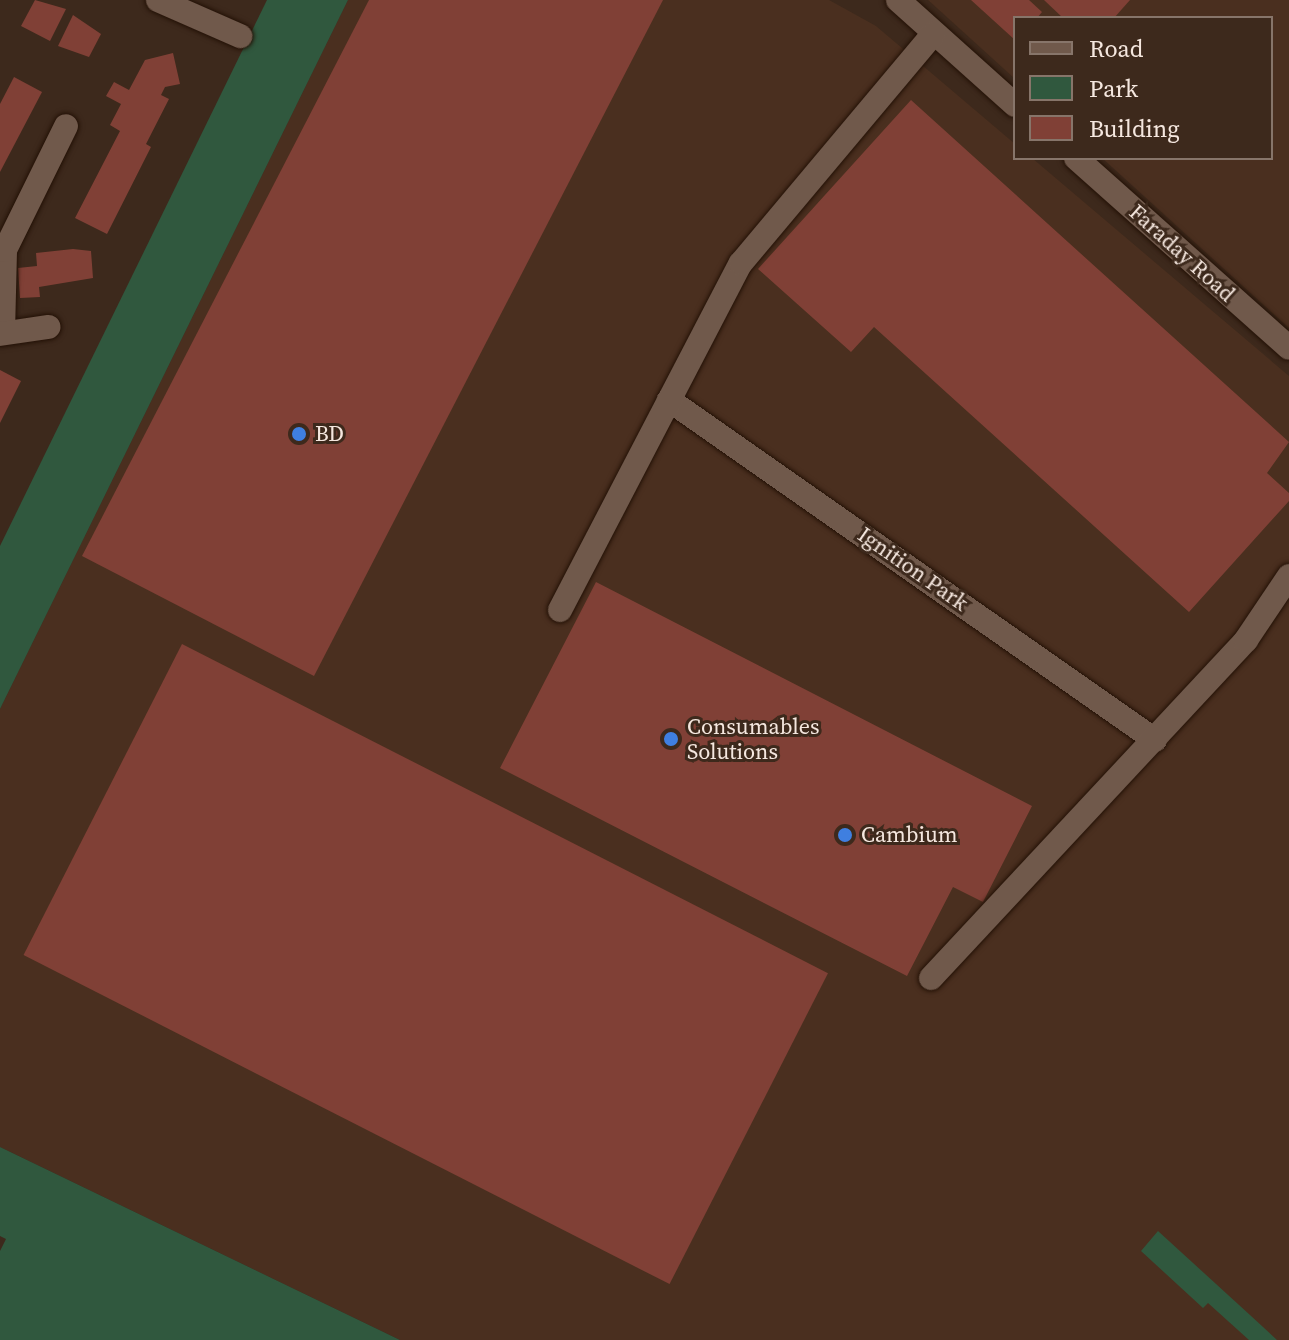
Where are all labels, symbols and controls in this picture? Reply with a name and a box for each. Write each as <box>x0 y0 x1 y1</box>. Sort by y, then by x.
legend <box>1013 16 1273 160</box>
text: Road <box>1089 32 1143 65</box>
text: Park <box>1089 72 1138 105</box>
text: Building <box>1089 112 1180 145</box>
street label: Faraday Road <box>1124 199 1240 307</box>
place label: BD <box>315 421 344 447</box>
marker: BD <box>290 425 308 443</box>
street label: Ignition Park <box>853 521 973 617</box>
place label: Consumables Solutions <box>687 713 819 764</box>
marker: Consumables Solutions <box>662 730 680 748</box>
place label: Cambium <box>861 822 958 848</box>
marker: Cambium <box>836 826 854 844</box>

